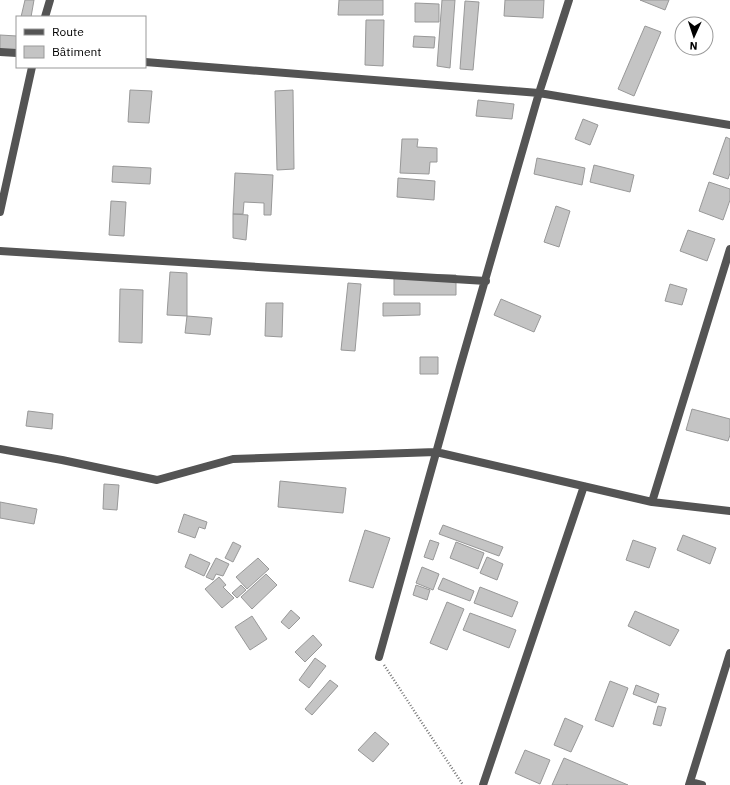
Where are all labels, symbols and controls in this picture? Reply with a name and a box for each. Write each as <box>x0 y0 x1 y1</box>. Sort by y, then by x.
legend <box>16 16 146 68</box>
north arrow <box>674 16 714 56</box>
text: Route <box>52 24 84 39</box>
text: N <box>689 39 698 53</box>
text: Bâtiment <box>52 44 102 59</box>

